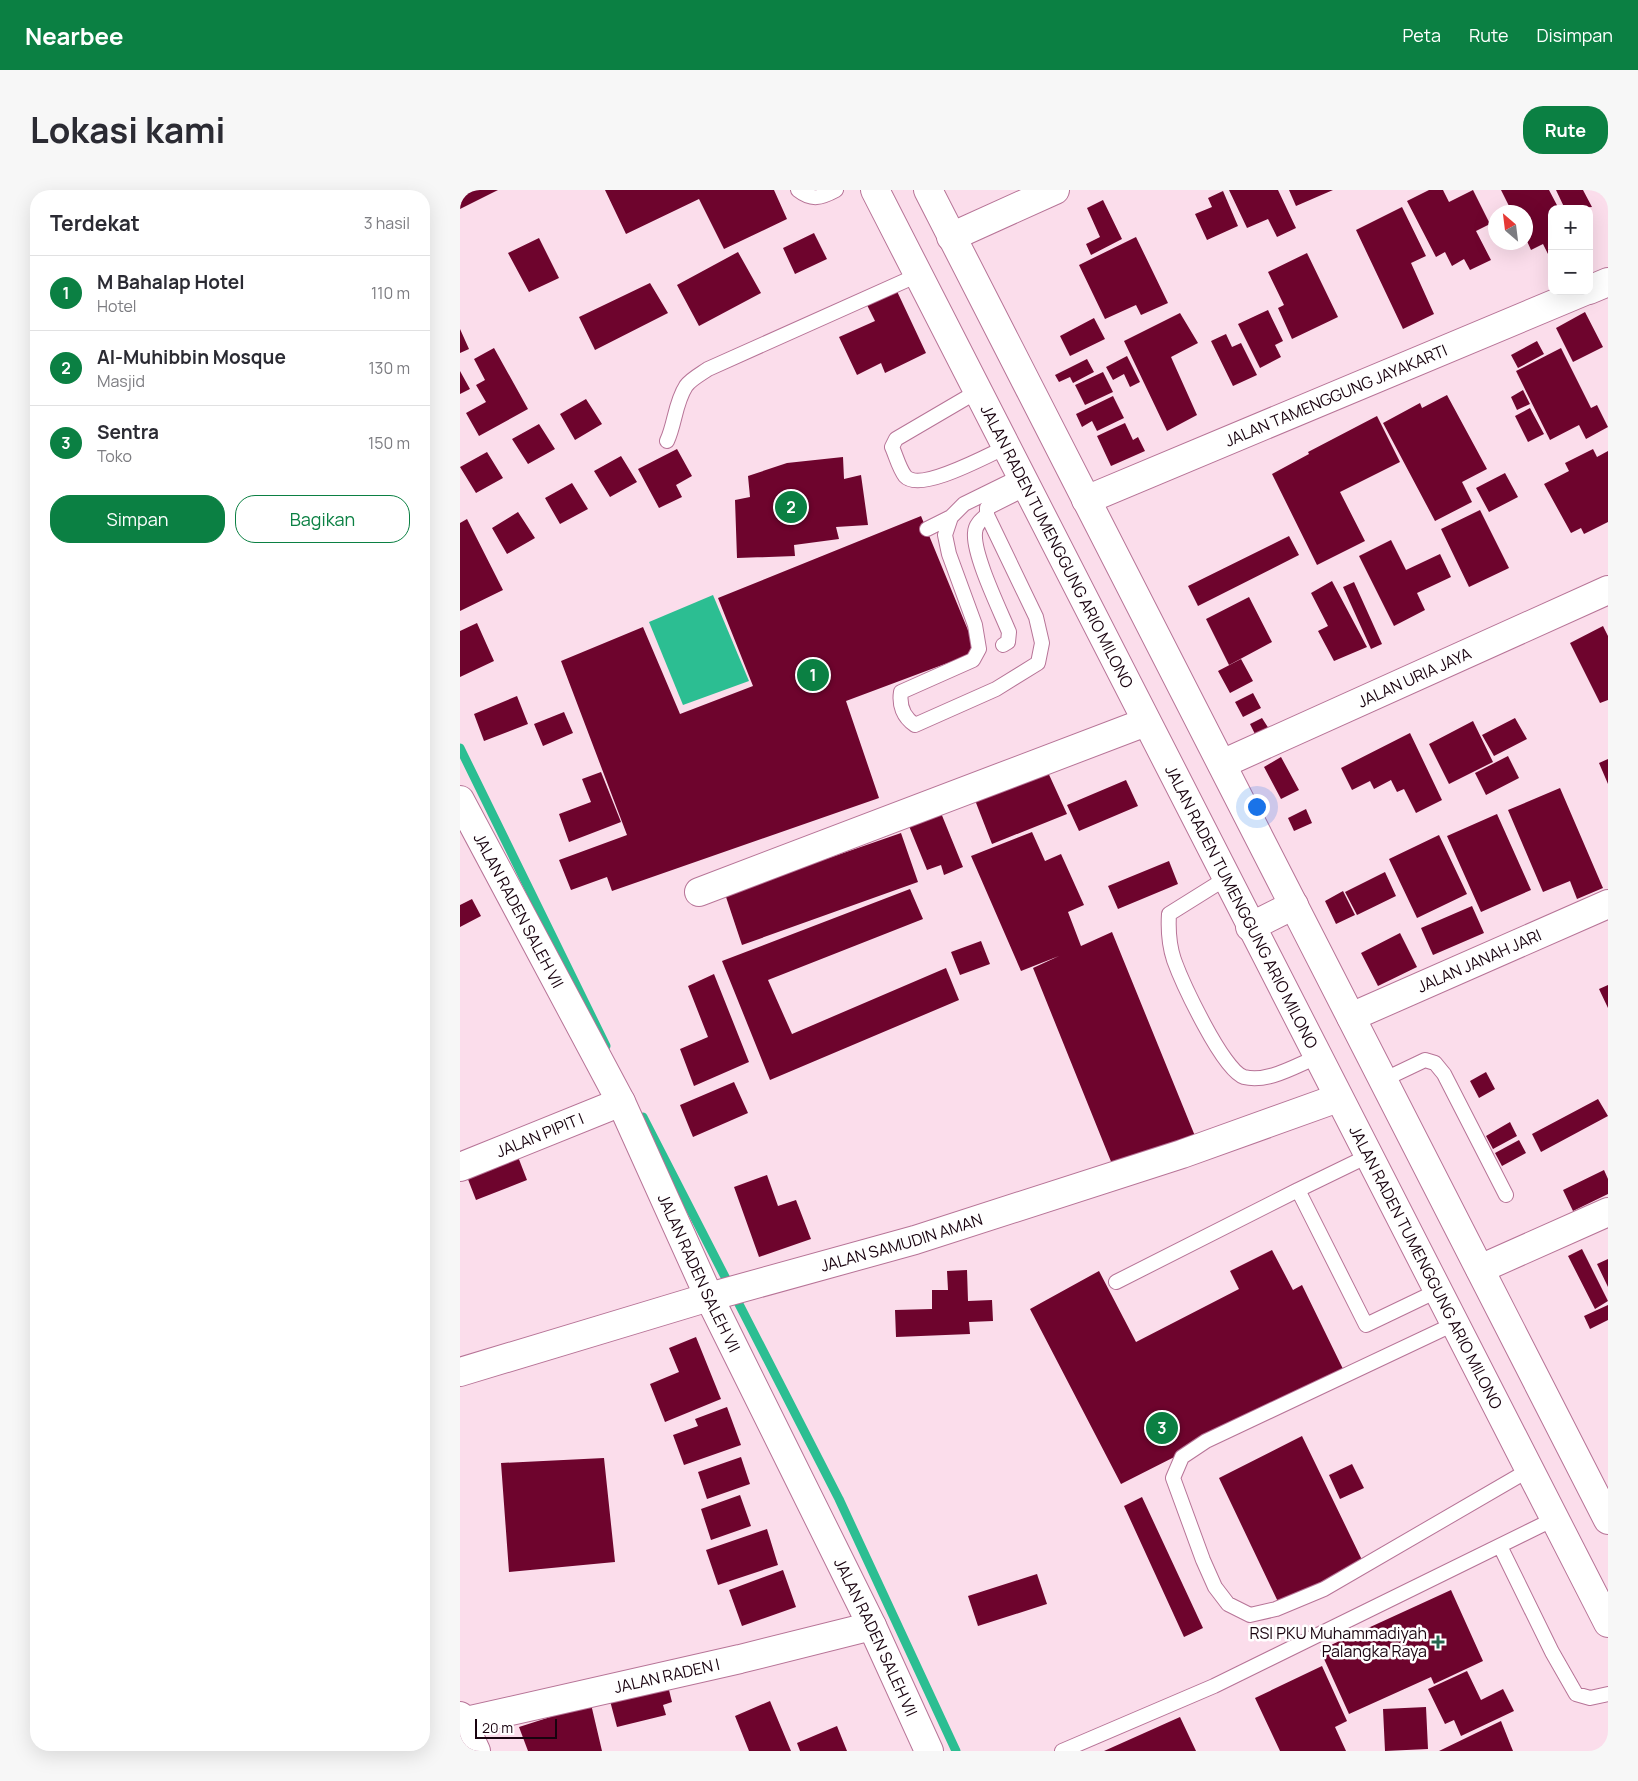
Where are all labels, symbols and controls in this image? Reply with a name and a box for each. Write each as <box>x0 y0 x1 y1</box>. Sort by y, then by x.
text: Nearbee <box>25 19 124 52</box>
text: Peta <box>1402 23 1441 47</box>
text: Rute <box>1469 23 1508 47</box>
text: Disimpan <box>1536 23 1613 47</box>
text: Lokasi kami <box>30 106 225 154</box>
button: Rute <box>1523 106 1608 154</box>
north arrow <box>1488 205 1533 250</box>
map controls <box>1548 205 1593 295</box>
button: + <box>1548 205 1593 250</box>
text: Terdekat <box>50 209 140 237</box>
text: 3 hasil <box>364 212 410 234</box>
button: − <box>1548 250 1593 295</box>
text: M Bahalap Hotel <box>97 269 245 295</box>
text: 1 <box>62 282 70 304</box>
text: 110 m <box>371 282 410 304</box>
text: Hotel <box>97 295 137 317</box>
street label: JALAN TAMENGGUNG JAYAKARTI <box>1221 339 1450 452</box>
text: Al-Muhibbin Mosque <box>97 344 286 370</box>
text: 2 <box>61 357 71 379</box>
text: 130 m <box>368 357 410 379</box>
text: Masjid <box>97 370 145 392</box>
street label: JALAN RADEN TUMENGGUNG ARIO MILONO <box>976 401 1139 692</box>
text: Sentra <box>97 419 159 445</box>
text: 3 <box>61 432 71 454</box>
text: 150 m <box>368 432 410 454</box>
text: Toko <box>97 445 132 467</box>
pin: 2 <box>775 488 807 526</box>
button: Simpan <box>50 495 225 543</box>
button: Bagikan <box>235 495 410 543</box>
street label: JALAN URIA JAYA <box>1354 642 1475 712</box>
pin: 1 <box>797 656 829 694</box>
street label: JALAN RADEN TUMENGGUNG ARIO MILONO <box>1160 761 1323 1052</box>
your location <box>1244 794 1270 820</box>
street label: JALAN RADEN SALEH VII <box>468 829 569 992</box>
street label: JALAN JANAH JARI <box>1414 924 1545 998</box>
street label: JALAN PIPIT I <box>493 1107 587 1162</box>
street label: JALAN RADEN TUMENGGUNG ARIO MILONO <box>1344 1122 1508 1413</box>
street label: JALAN RADEN SALEH VII <box>653 1190 746 1356</box>
street label: JALAN SAMUDIN AMAN <box>818 1208 985 1277</box>
pin: 3 <box>1146 1409 1178 1447</box>
street label: JALAN RADEN SALEH VII <box>829 1554 923 1720</box>
place label: RSI PKU Muhammadiyah Palangka Raya <box>1249 1622 1427 1662</box>
marker: RSI PKU Muhammadiyah Palangka Raya <box>1431 1635 1445 1649</box>
street label: JALAN RADEN I <box>612 1653 722 1698</box>
scale bar <box>475 1716 558 1739</box>
text: 20 m <box>482 1718 513 1737</box>

